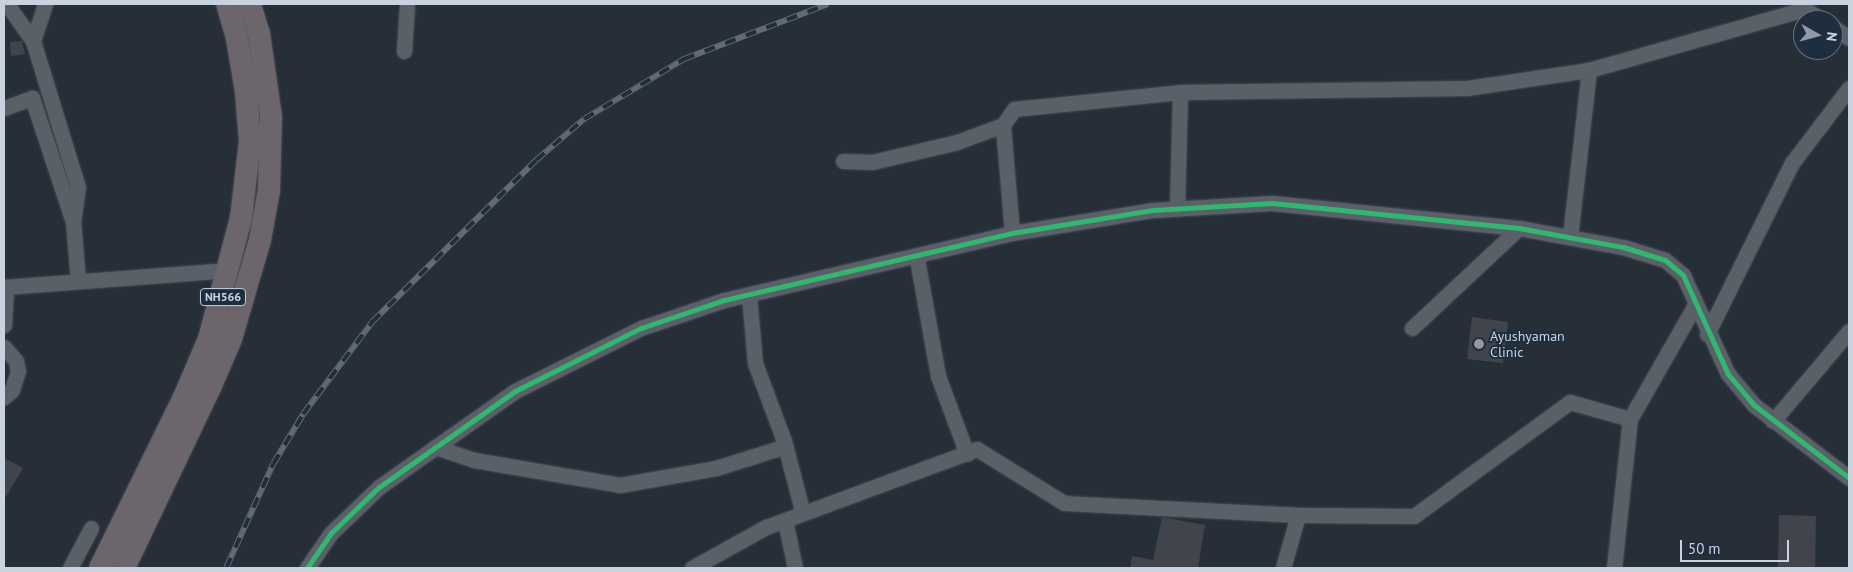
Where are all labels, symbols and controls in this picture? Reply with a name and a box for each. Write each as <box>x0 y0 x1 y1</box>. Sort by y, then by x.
north arrow <box>1793 10 1843 60</box>
text: N <box>1822 31 1841 42</box>
road number: NH566 <box>199 288 247 306</box>
place label: Ayushyaman Clinic <box>1490 328 1565 361</box>
marker: Ayushyaman Clinic <box>1472 337 1486 351</box>
scale bar <box>1683 530 1792 562</box>
text: 50 m <box>1688 539 1721 558</box>

